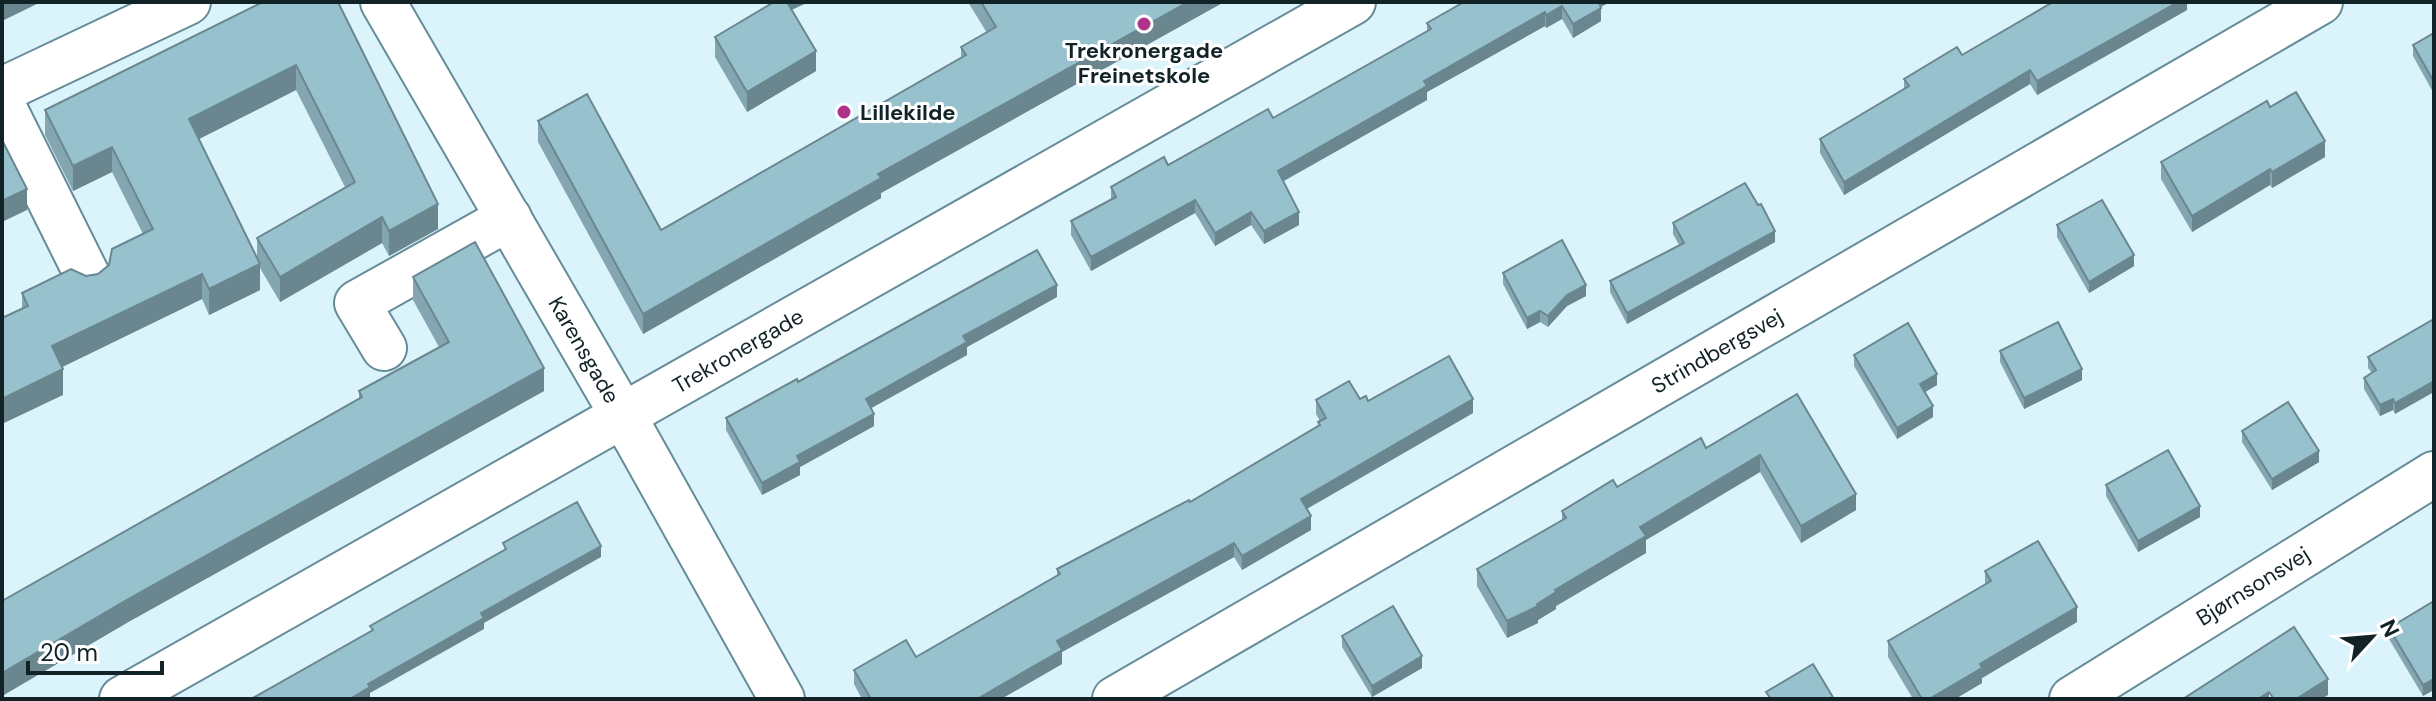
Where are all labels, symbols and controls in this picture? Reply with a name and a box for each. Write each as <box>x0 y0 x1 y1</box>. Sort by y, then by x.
marker: Trekronergade Freinetskole <box>1135 15 1153 33</box>
place label: Trekronergade Freinetskole <box>1065 36 1223 90</box>
place label: Lillekilde <box>860 98 956 127</box>
marker: Lillekilde <box>835 103 853 121</box>
street label: Karensgade <box>542 291 626 409</box>
street label: Trekronergade <box>667 302 809 400</box>
street label: Strindbergsvej <box>1646 302 1788 400</box>
street label: Bjørnsonsvej <box>2191 540 2315 632</box>
north arrow <box>2332 597 2412 677</box>
text: N <box>2373 615 2406 642</box>
scale bar <box>28 625 162 675</box>
text: 20 m <box>40 637 98 668</box>

